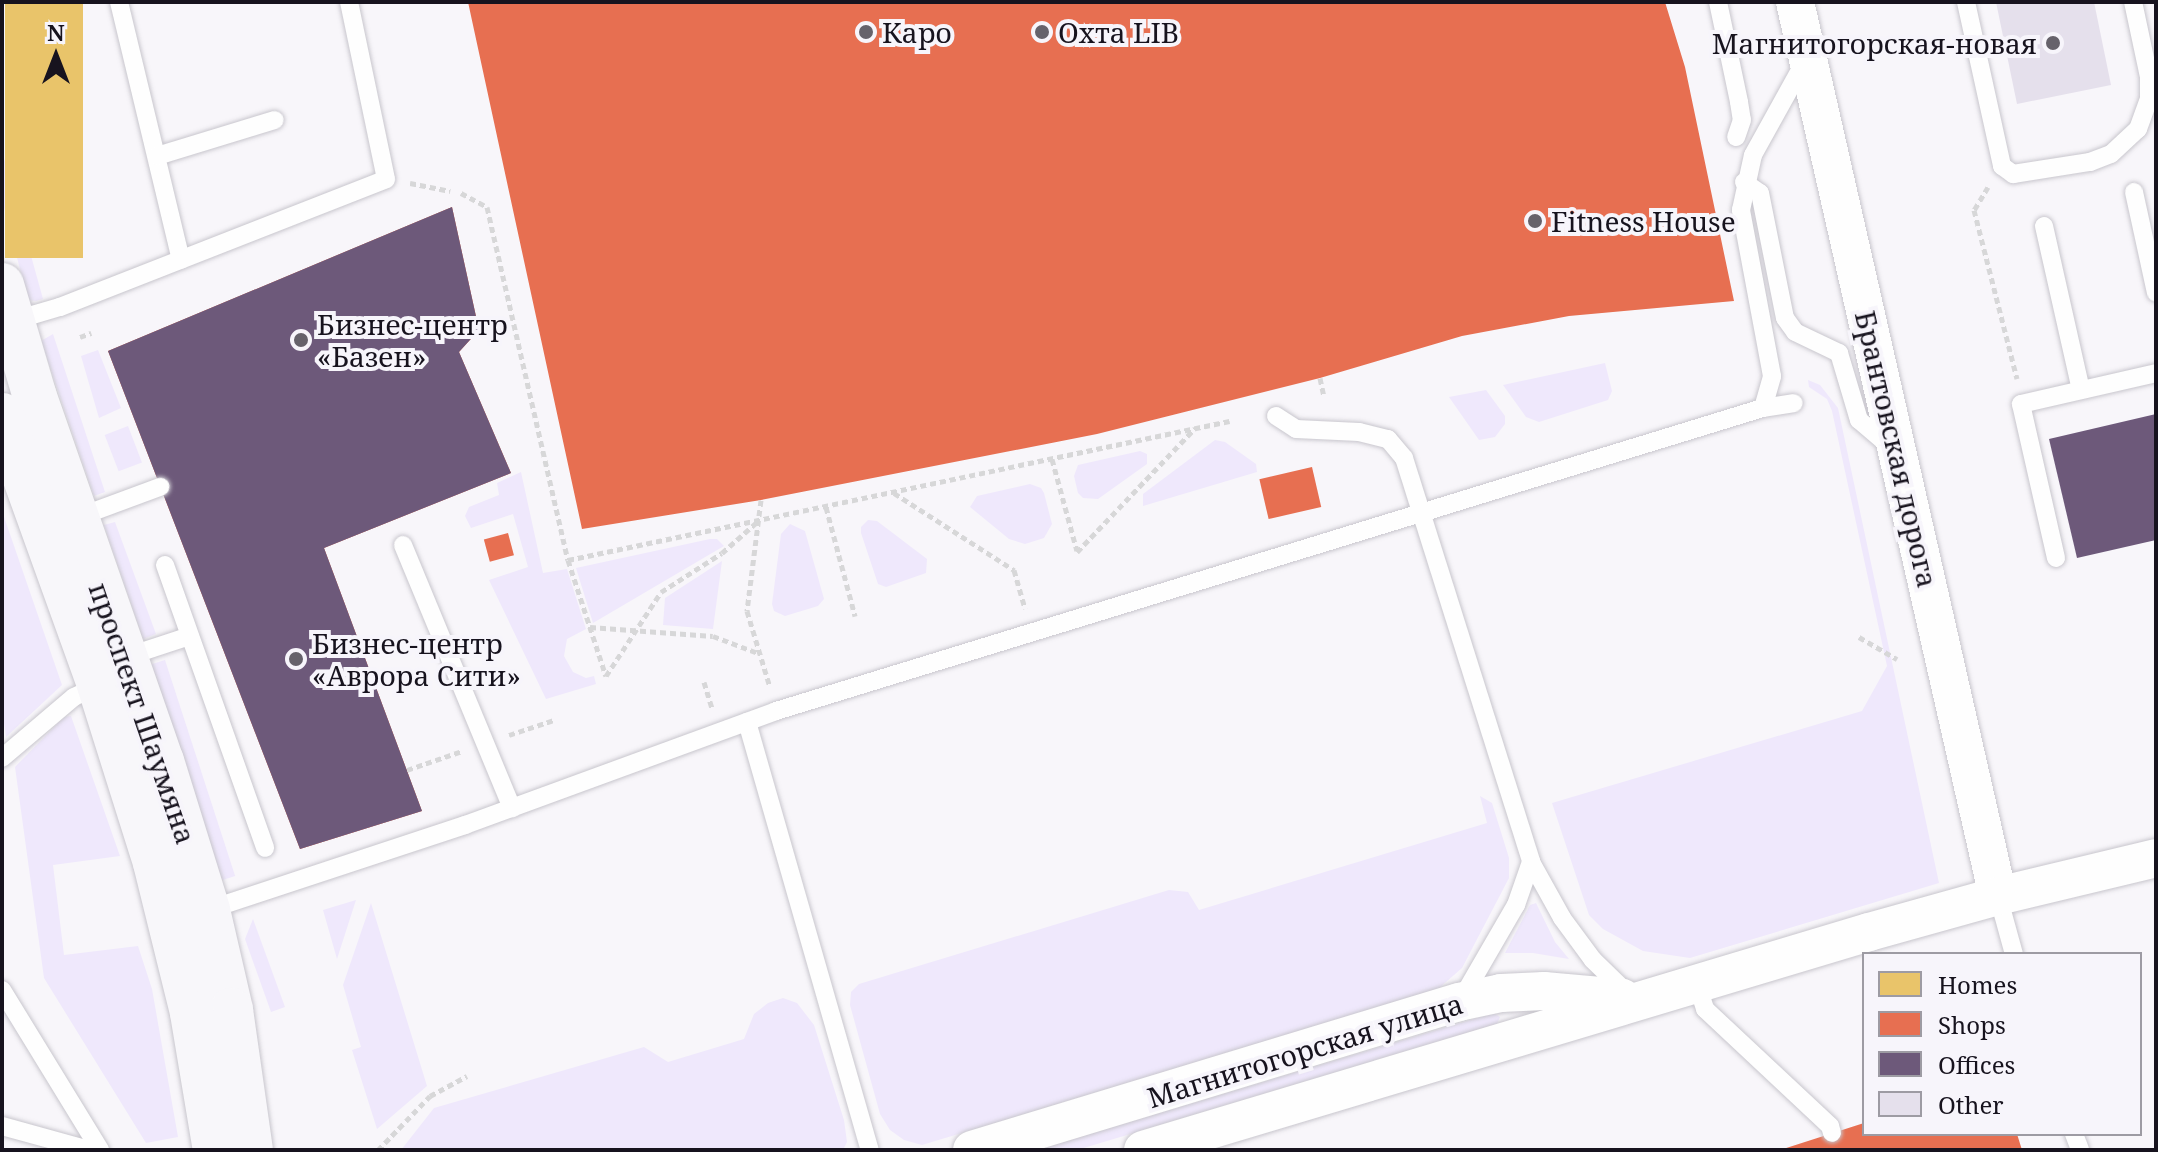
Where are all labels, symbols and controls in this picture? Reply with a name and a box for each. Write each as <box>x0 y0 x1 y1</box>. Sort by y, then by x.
place label: Каро <box>882 15 952 49</box>
place label: Охта LIB <box>1058 15 1179 49</box>
north arrow <box>16 16 96 96</box>
text: N <box>47 17 65 47</box>
marker: Каро <box>857 23 875 41</box>
marker: Охта LIB <box>1033 23 1051 41</box>
place label: Магнитогорская-новая <box>1712 26 2037 60</box>
marker: Магнитогорская-новая <box>2044 34 2062 52</box>
place label: Fitness House <box>1551 204 1736 238</box>
marker: Fitness House <box>1526 212 1544 230</box>
place label: Бизнес-центр «Базен» <box>317 307 508 373</box>
street label: Брантовская дорога <box>1849 307 1945 591</box>
marker: Бизнес-центр «Базен» <box>292 331 310 349</box>
street label: проспект Шаумяна <box>82 578 204 848</box>
place label: Бизнес-центр «Аврора Сити» <box>312 626 521 692</box>
marker: Бизнес-центр «Аврора Сити» <box>287 650 305 668</box>
legend <box>1862 952 2142 1136</box>
text: Homes <box>1938 968 2017 1001</box>
street label: Магнитогорская улица <box>1143 986 1467 1114</box>
text: Shops <box>1938 1008 2006 1041</box>
text: Offices <box>1938 1048 2015 1081</box>
text: Other <box>1938 1088 2004 1121</box>

